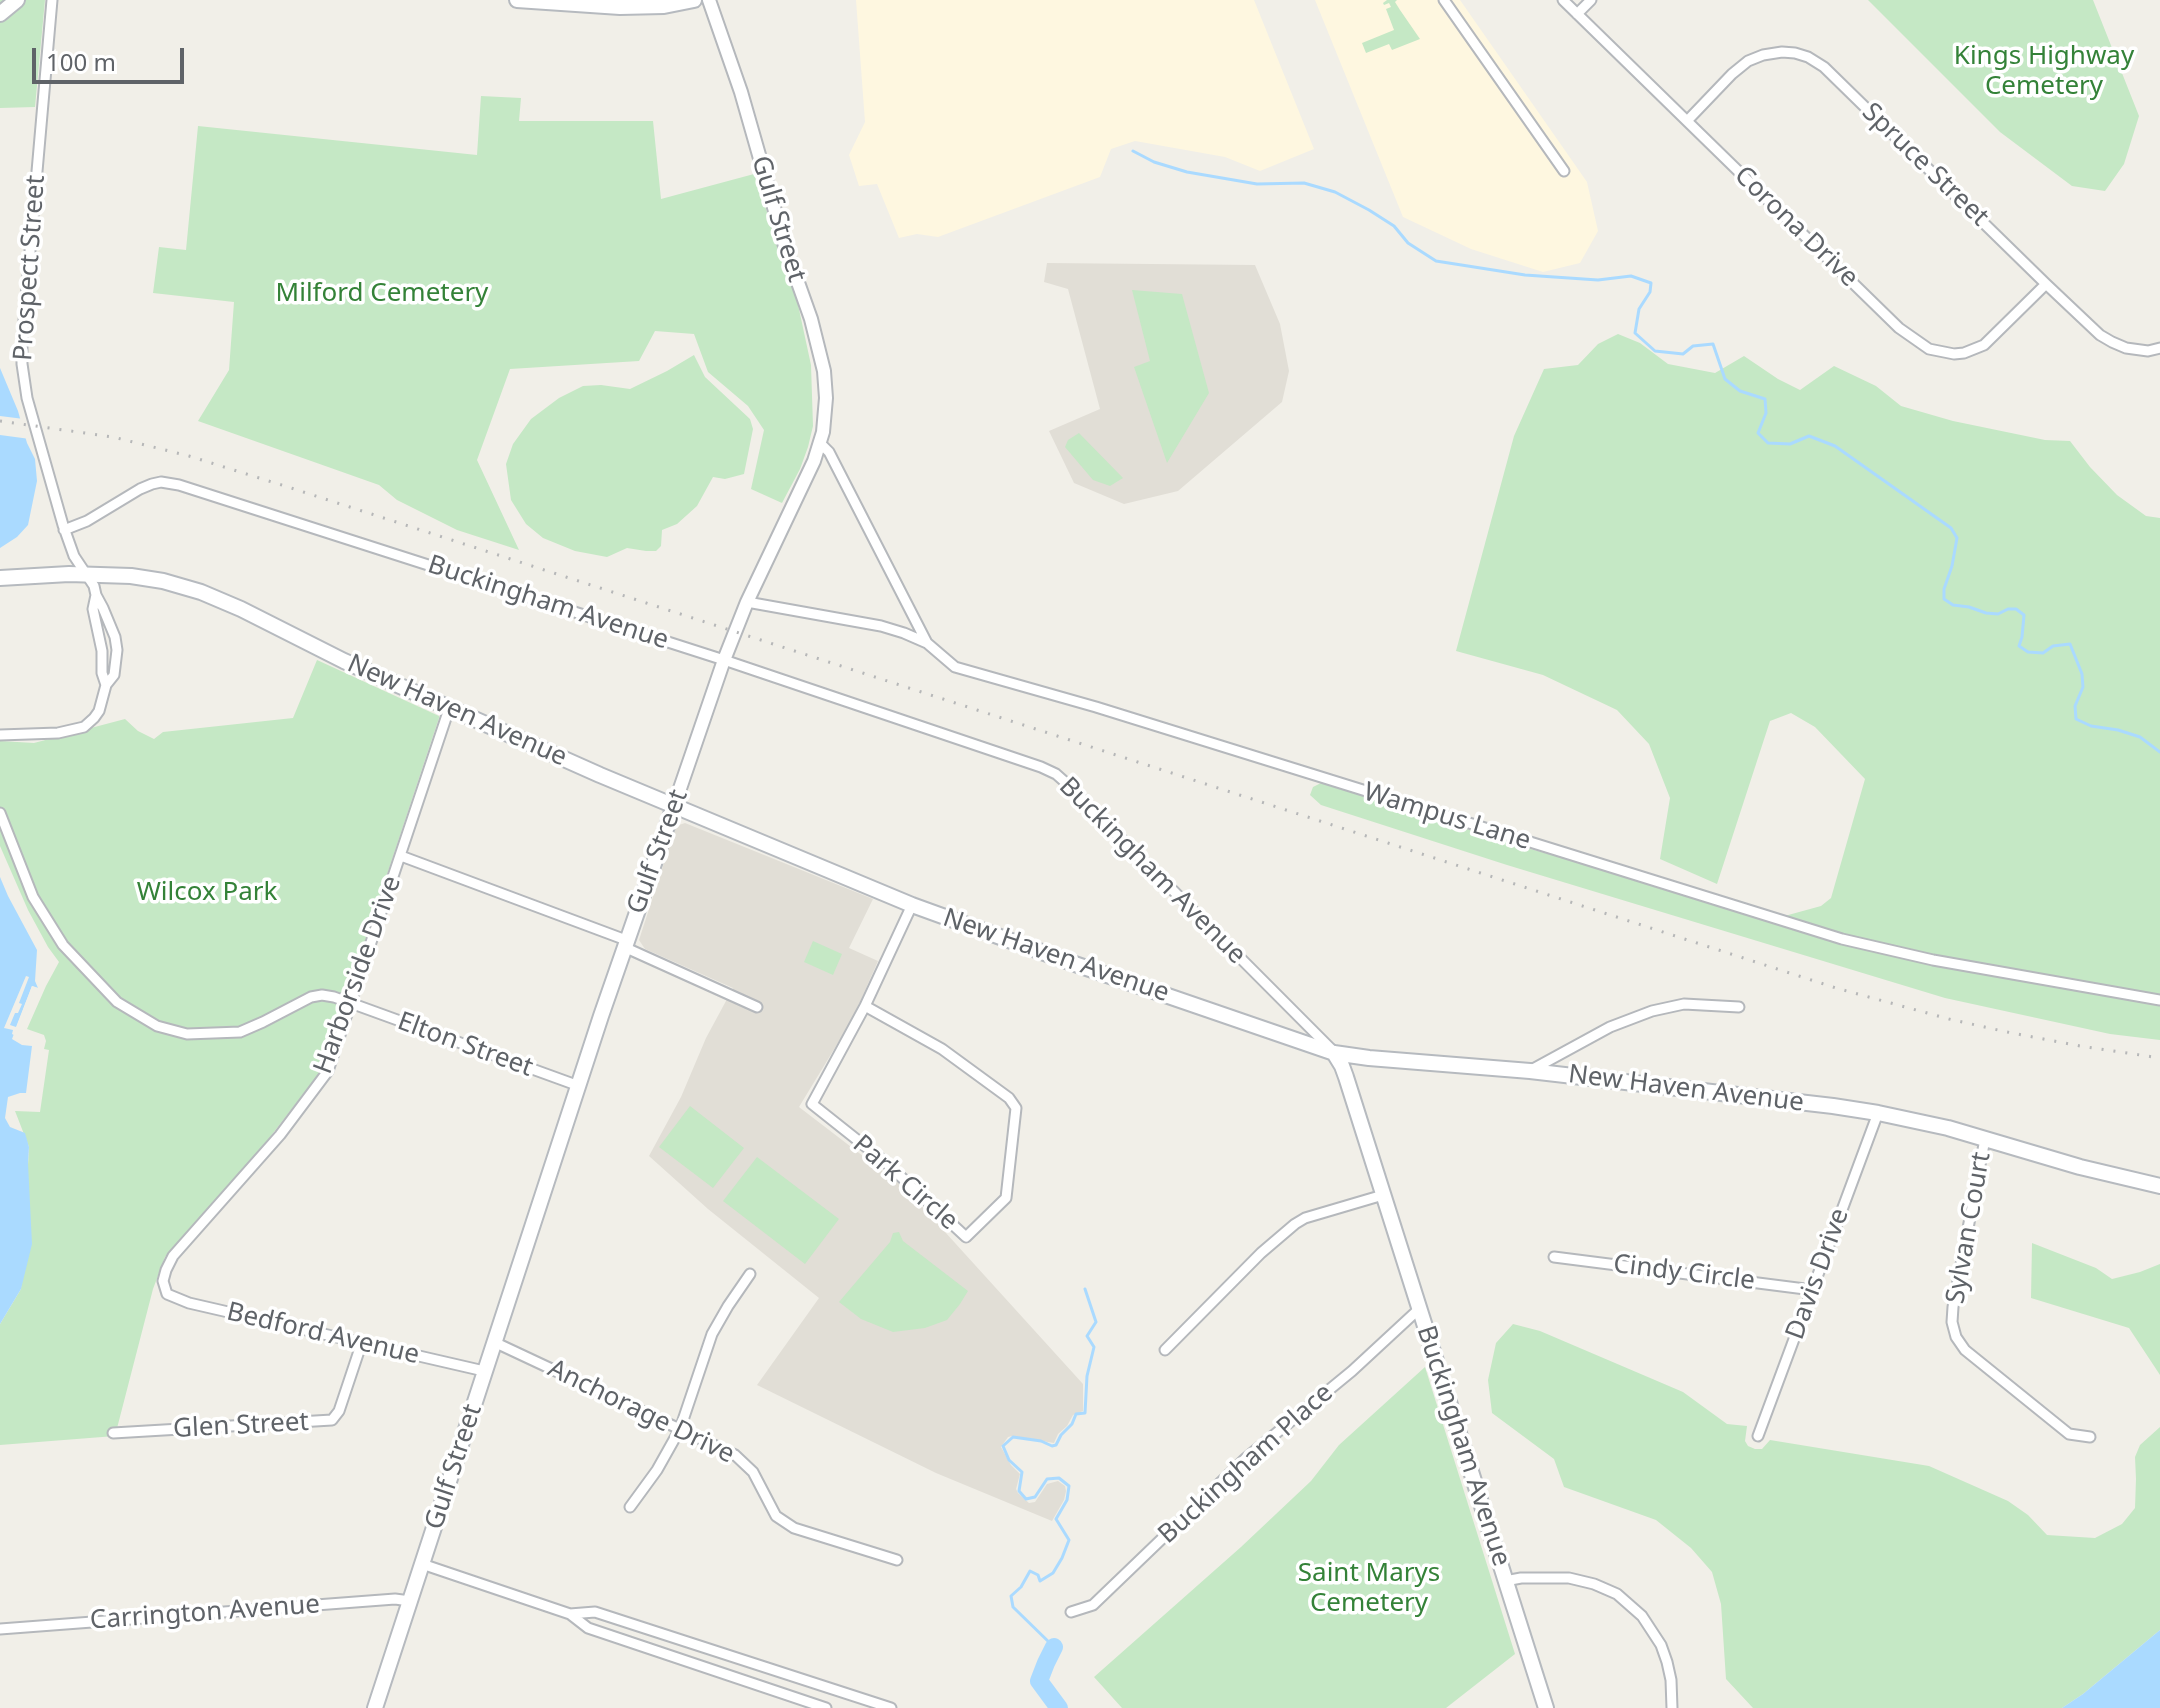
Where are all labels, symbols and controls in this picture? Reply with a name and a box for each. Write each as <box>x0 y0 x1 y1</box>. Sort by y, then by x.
scale bar <box>36 32 188 82</box>
park label: Kings Highway Cemetery <box>1954 41 2134 102</box>
text: 100 m <box>46 45 116 78</box>
street label: Spruce Street <box>1855 97 1995 233</box>
street label: Gulf Street <box>744 152 812 286</box>
street label: Corona Drive <box>1728 160 1864 294</box>
street label: Prospect Street <box>8 174 52 362</box>
park label: Milford Cemetery <box>276 278 488 310</box>
street label: Buckingham Avenue <box>424 549 672 657</box>
street label: New Haven Avenue <box>342 649 572 773</box>
street label: Buckingham Avenue <box>1052 771 1252 971</box>
street label: Wampus Lane <box>1360 777 1534 857</box>
street label: Gulf Street <box>621 786 695 918</box>
street label: Harborside Drive <box>308 872 408 1078</box>
park label: Wilcox Park <box>137 877 277 909</box>
street label: New Haven Avenue <box>939 903 1173 1009</box>
street label: Elton Street <box>393 1006 537 1084</box>
street label: New Haven Avenue <box>1567 1059 1805 1119</box>
street label: Park Circle <box>846 1129 964 1237</box>
street label: Sylvan Court <box>1940 1150 1998 1306</box>
street label: Davis Drive <box>1780 1204 1856 1344</box>
street label: Cindy Circle <box>1611 1249 1757 1297</box>
street label: Bedford Avenue <box>224 1297 422 1371</box>
street label: Buckingham Avenue <box>1409 1322 1517 1570</box>
street label: Anchorage Drive <box>543 1353 739 1471</box>
street label: Buckingham Place <box>1152 1377 1340 1551</box>
street label: Gulf Street <box>419 1400 489 1534</box>
street label: Glen Street <box>172 1407 310 1445</box>
park label: Saint Marys Cemetery <box>1298 1558 1440 1620</box>
street label: Carrington Avenue <box>89 1589 321 1637</box>

